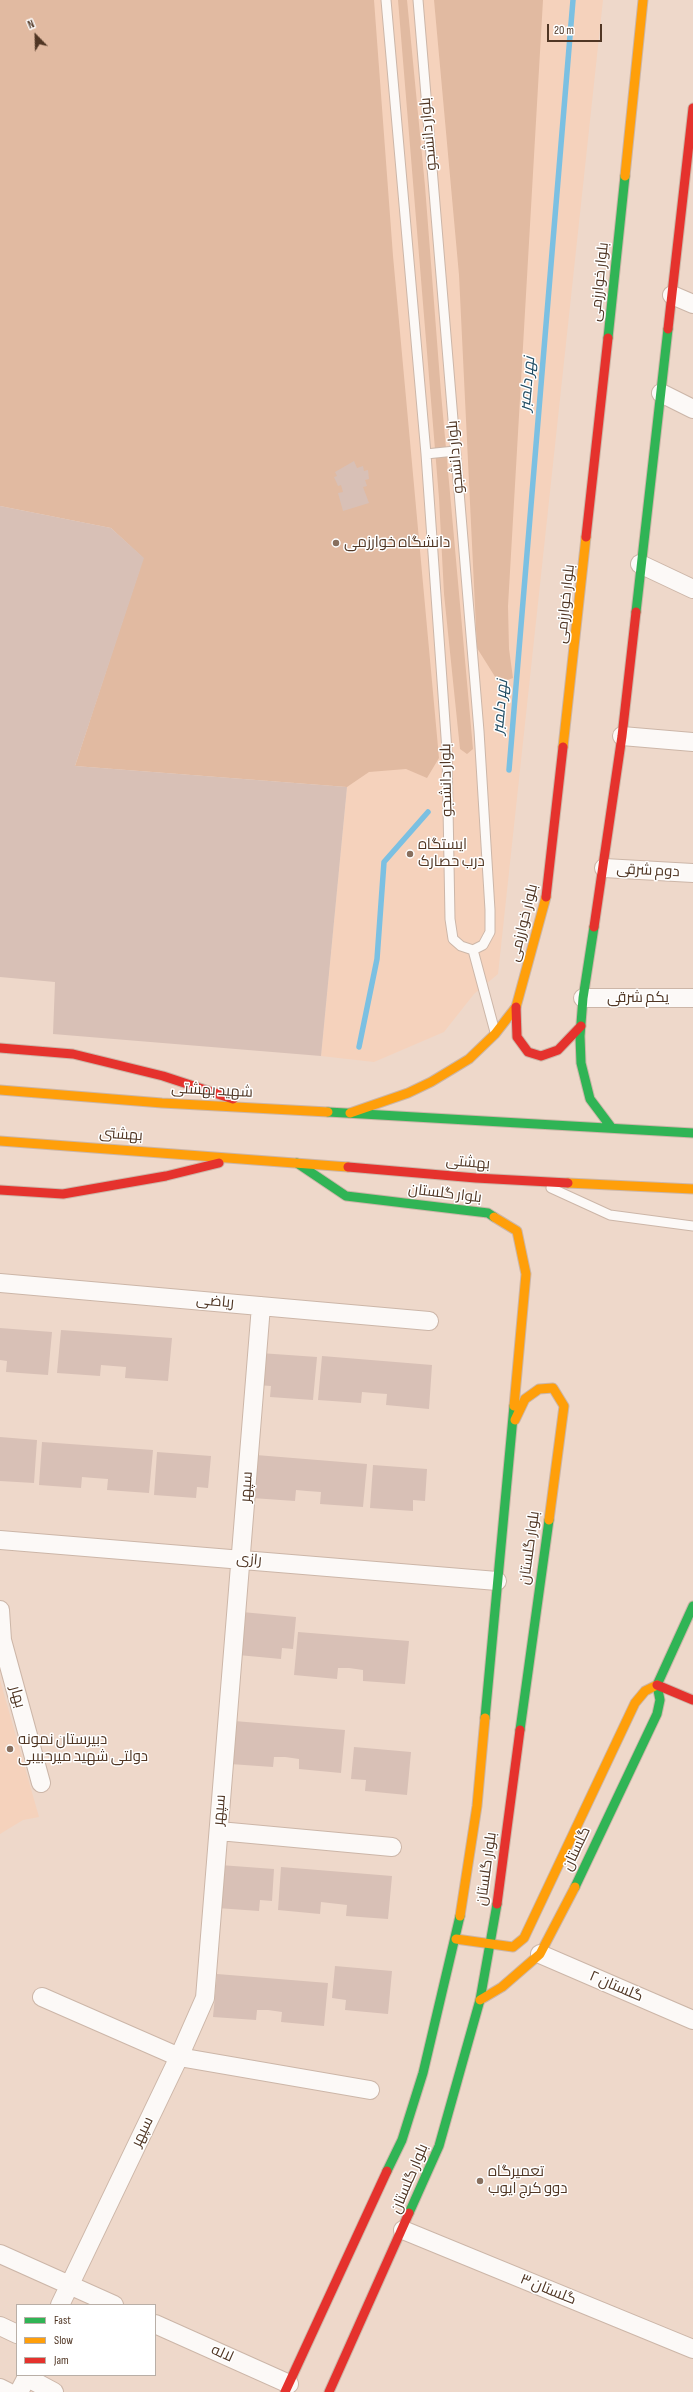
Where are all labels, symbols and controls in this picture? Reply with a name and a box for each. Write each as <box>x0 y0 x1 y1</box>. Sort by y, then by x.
north arrow <box>16 16 56 56</box>
scale bar <box>549 16 604 42</box>
text: N <box>26 17 36 32</box>
text: 20 m <box>554 23 574 38</box>
street label: بلوار دانشجو <box>417 97 441 171</box>
street label: بلوار خوارزمی <box>587 242 613 322</box>
water label: نهر دلمبر <box>516 356 540 412</box>
street label: بلوار دانشجو <box>444 420 468 494</box>
place label: دانشگاه خوارزمی <box>344 534 450 552</box>
marker: دانشگاه خوارزمی <box>331 538 341 548</box>
street label: بلوار خوارزمی <box>553 564 579 644</box>
water label: نهر دلمبر <box>489 679 513 735</box>
street label: بلوار دانشجو <box>437 743 457 817</box>
place label: ایستگاه درب حصارک <box>418 836 485 871</box>
marker: ایستگاه درب حصارک <box>405 849 415 859</box>
street label: دوم شرقی <box>616 860 680 882</box>
street label: بلوار خوارزمی <box>506 882 542 964</box>
street label: یکم شرقی <box>607 989 669 1007</box>
street label: شهید بهشتی <box>171 1080 253 1102</box>
street label: بهشتى <box>99 1125 143 1145</box>
street label: بهشتی <box>445 1152 491 1174</box>
street label: بلوار گلستان <box>407 1181 483 1207</box>
street label: ریاضی <box>195 1291 235 1313</box>
street label: سپهر <box>237 1471 257 1503</box>
street label: بلوار گلستان <box>516 1510 544 1586</box>
street label: رازی <box>236 1550 262 1570</box>
street label: بهار <box>5 1684 29 1710</box>
place label: دبیرستان نمونه دولتی شهید میرحبیبی <box>18 1731 148 1766</box>
marker: دبیرستان نمونه دولتی شهید میرحبیبی <box>5 1744 15 1754</box>
street label: سپهر <box>210 1794 230 1826</box>
street label: گلستان <box>559 1824 595 1874</box>
street label: بلوار گلستان <box>473 1831 501 1907</box>
street label: گلستان ۲ <box>586 1968 646 2006</box>
street label: سپهر <box>128 2114 158 2150</box>
street label: بلوار گلستان <box>387 2141 433 2217</box>
place label: تعمیرگاه دوو کرج ایوب <box>488 2163 567 2198</box>
marker: تعمیرگاه دوو کرج ایوب <box>475 2176 485 2186</box>
street label: گلستان ۳ <box>517 2271 579 2309</box>
legend <box>16 2304 156 2376</box>
text: Fast <box>54 2313 71 2328</box>
text: Slow <box>54 2333 73 2348</box>
street label: لاله <box>208 2341 236 2367</box>
text: Jam <box>54 2353 69 2368</box>

